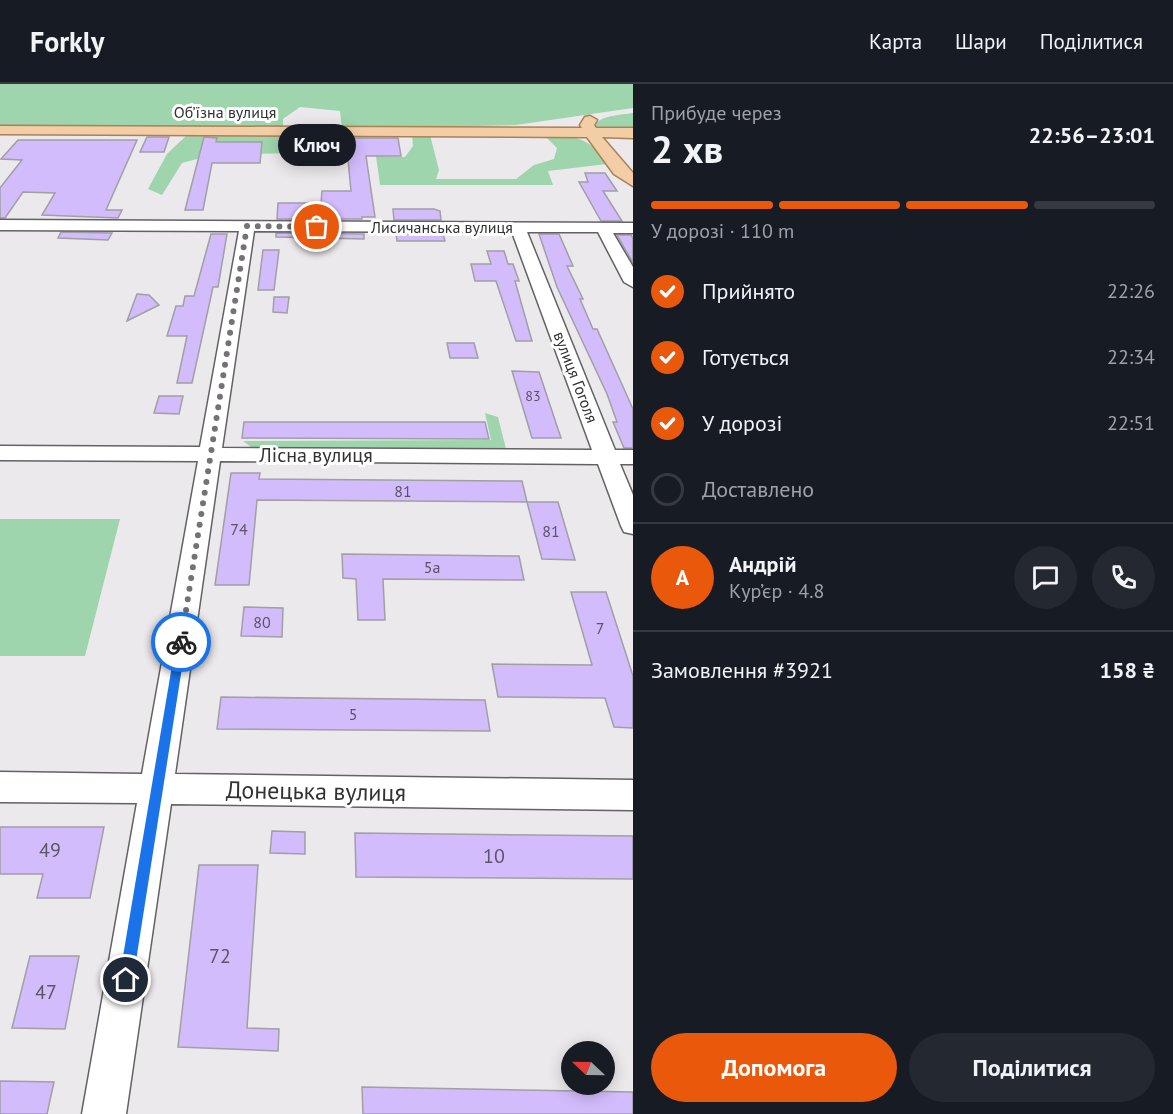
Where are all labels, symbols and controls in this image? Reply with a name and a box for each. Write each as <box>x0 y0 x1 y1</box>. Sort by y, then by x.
text: Forkly <box>30 23 104 60</box>
text: Карта <box>869 28 922 55</box>
text: Шари <box>955 28 1007 55</box>
text: Поділитися <box>1040 28 1143 55</box>
text: Прибуде через <box>651 100 782 126</box>
street label: Об’їзна вулиця <box>174 102 276 122</box>
text: 22:56–23:01 <box>1029 121 1155 149</box>
text: 2 хв <box>651 123 723 174</box>
callout: Ключ <box>278 125 356 167</box>
text: Ключ <box>294 132 340 158</box>
pin <box>291 201 342 252</box>
icon: bag <box>300 210 333 243</box>
street label: Лисичанська вулиця <box>370 217 513 237</box>
text: У дорозі · 110 m <box>651 218 794 244</box>
icon: check <box>651 275 684 308</box>
text: Прийнято <box>702 277 795 305</box>
text: 22:26 <box>1107 278 1155 304</box>
street label: вулиця Гоголя <box>549 328 603 426</box>
icon: check <box>651 341 684 374</box>
text: Готується <box>702 343 789 371</box>
text: 22:34 <box>1107 344 1155 370</box>
house number: 83 <box>525 387 541 405</box>
icon: check <box>651 407 684 440</box>
text: У дорозі <box>702 409 782 437</box>
text: 22:51 <box>1107 410 1155 436</box>
street label: Лісна вулиця <box>258 442 373 468</box>
text: Доставлено <box>702 475 814 503</box>
house number: 81 <box>394 481 412 501</box>
house number: 74 <box>230 519 248 539</box>
house number: 81 <box>542 521 560 541</box>
button: chat <box>1014 546 1077 609</box>
button: phone <box>1092 546 1155 609</box>
text: Андрій <box>729 550 796 578</box>
house number: 5а <box>424 557 440 577</box>
text: А <box>676 563 689 591</box>
text: Кур’єр · 4.8 <box>729 578 824 604</box>
courier <box>151 612 211 672</box>
house number: 80 <box>253 612 271 632</box>
house number: 7 <box>596 618 604 638</box>
icon: bike <box>165 626 198 659</box>
text: Замовлення #3921 <box>651 656 833 684</box>
text: 158 ₴ <box>1100 656 1155 684</box>
house number: 5 <box>349 704 357 724</box>
street label: Донецька вулиця <box>226 774 406 808</box>
house number: 49 <box>39 837 61 863</box>
house number: 10 <box>483 843 505 869</box>
house number: 72 <box>209 943 231 969</box>
pin <box>100 954 151 1005</box>
icon: home <box>109 963 142 996</box>
house number: 47 <box>35 979 57 1005</box>
button: Допомога <box>651 1033 897 1102</box>
button: Поділитися <box>909 1033 1155 1102</box>
north arrow <box>561 1041 615 1095</box>
map controls <box>561 1041 615 1095</box>

